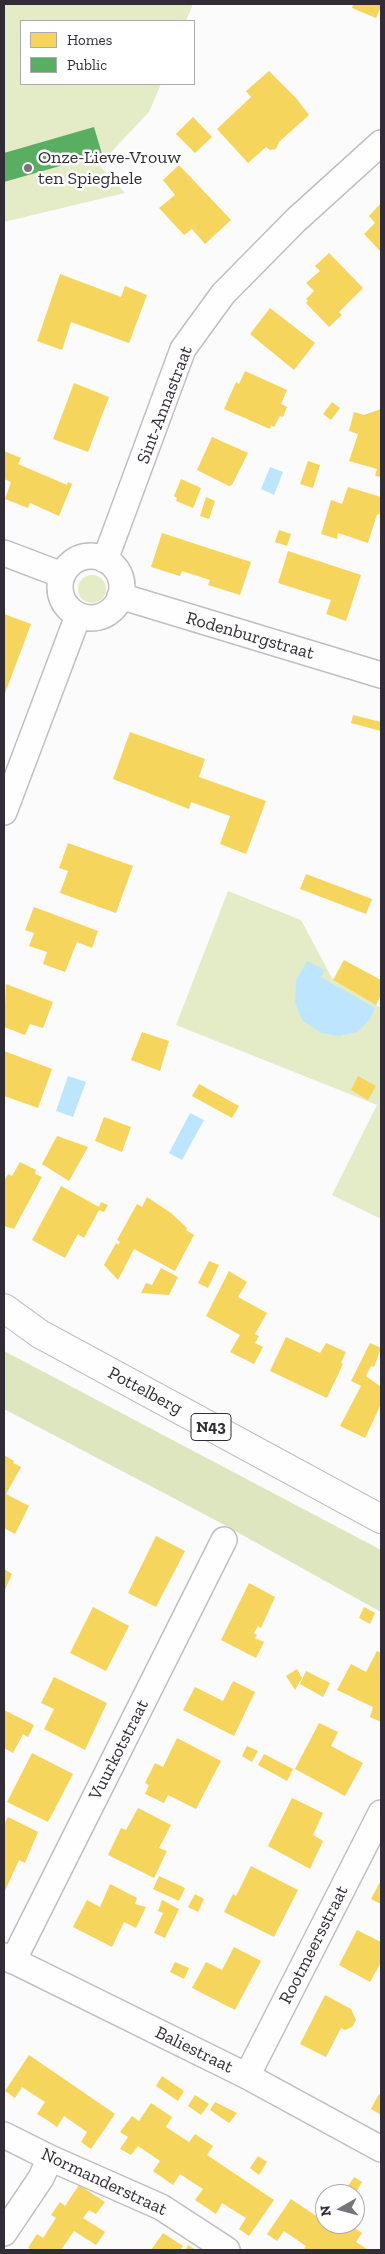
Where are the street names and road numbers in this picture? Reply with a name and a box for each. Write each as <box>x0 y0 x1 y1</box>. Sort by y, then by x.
street label: Sint-Annastraat <box>133 343 197 467</box>
street label: Rodenburgstraat <box>184 607 316 665</box>
street label: Pottelberg <box>104 1362 186 1420</box>
road number: N43 <box>191 1414 231 1440</box>
street label: Vuurkotstraat <box>84 1696 154 1804</box>
street label: Rootmeersstraat <box>275 1882 353 2008</box>
street label: Baliestraat <box>151 2022 237 2078</box>
street label: Normanderstraat <box>38 2143 170 2221</box>

